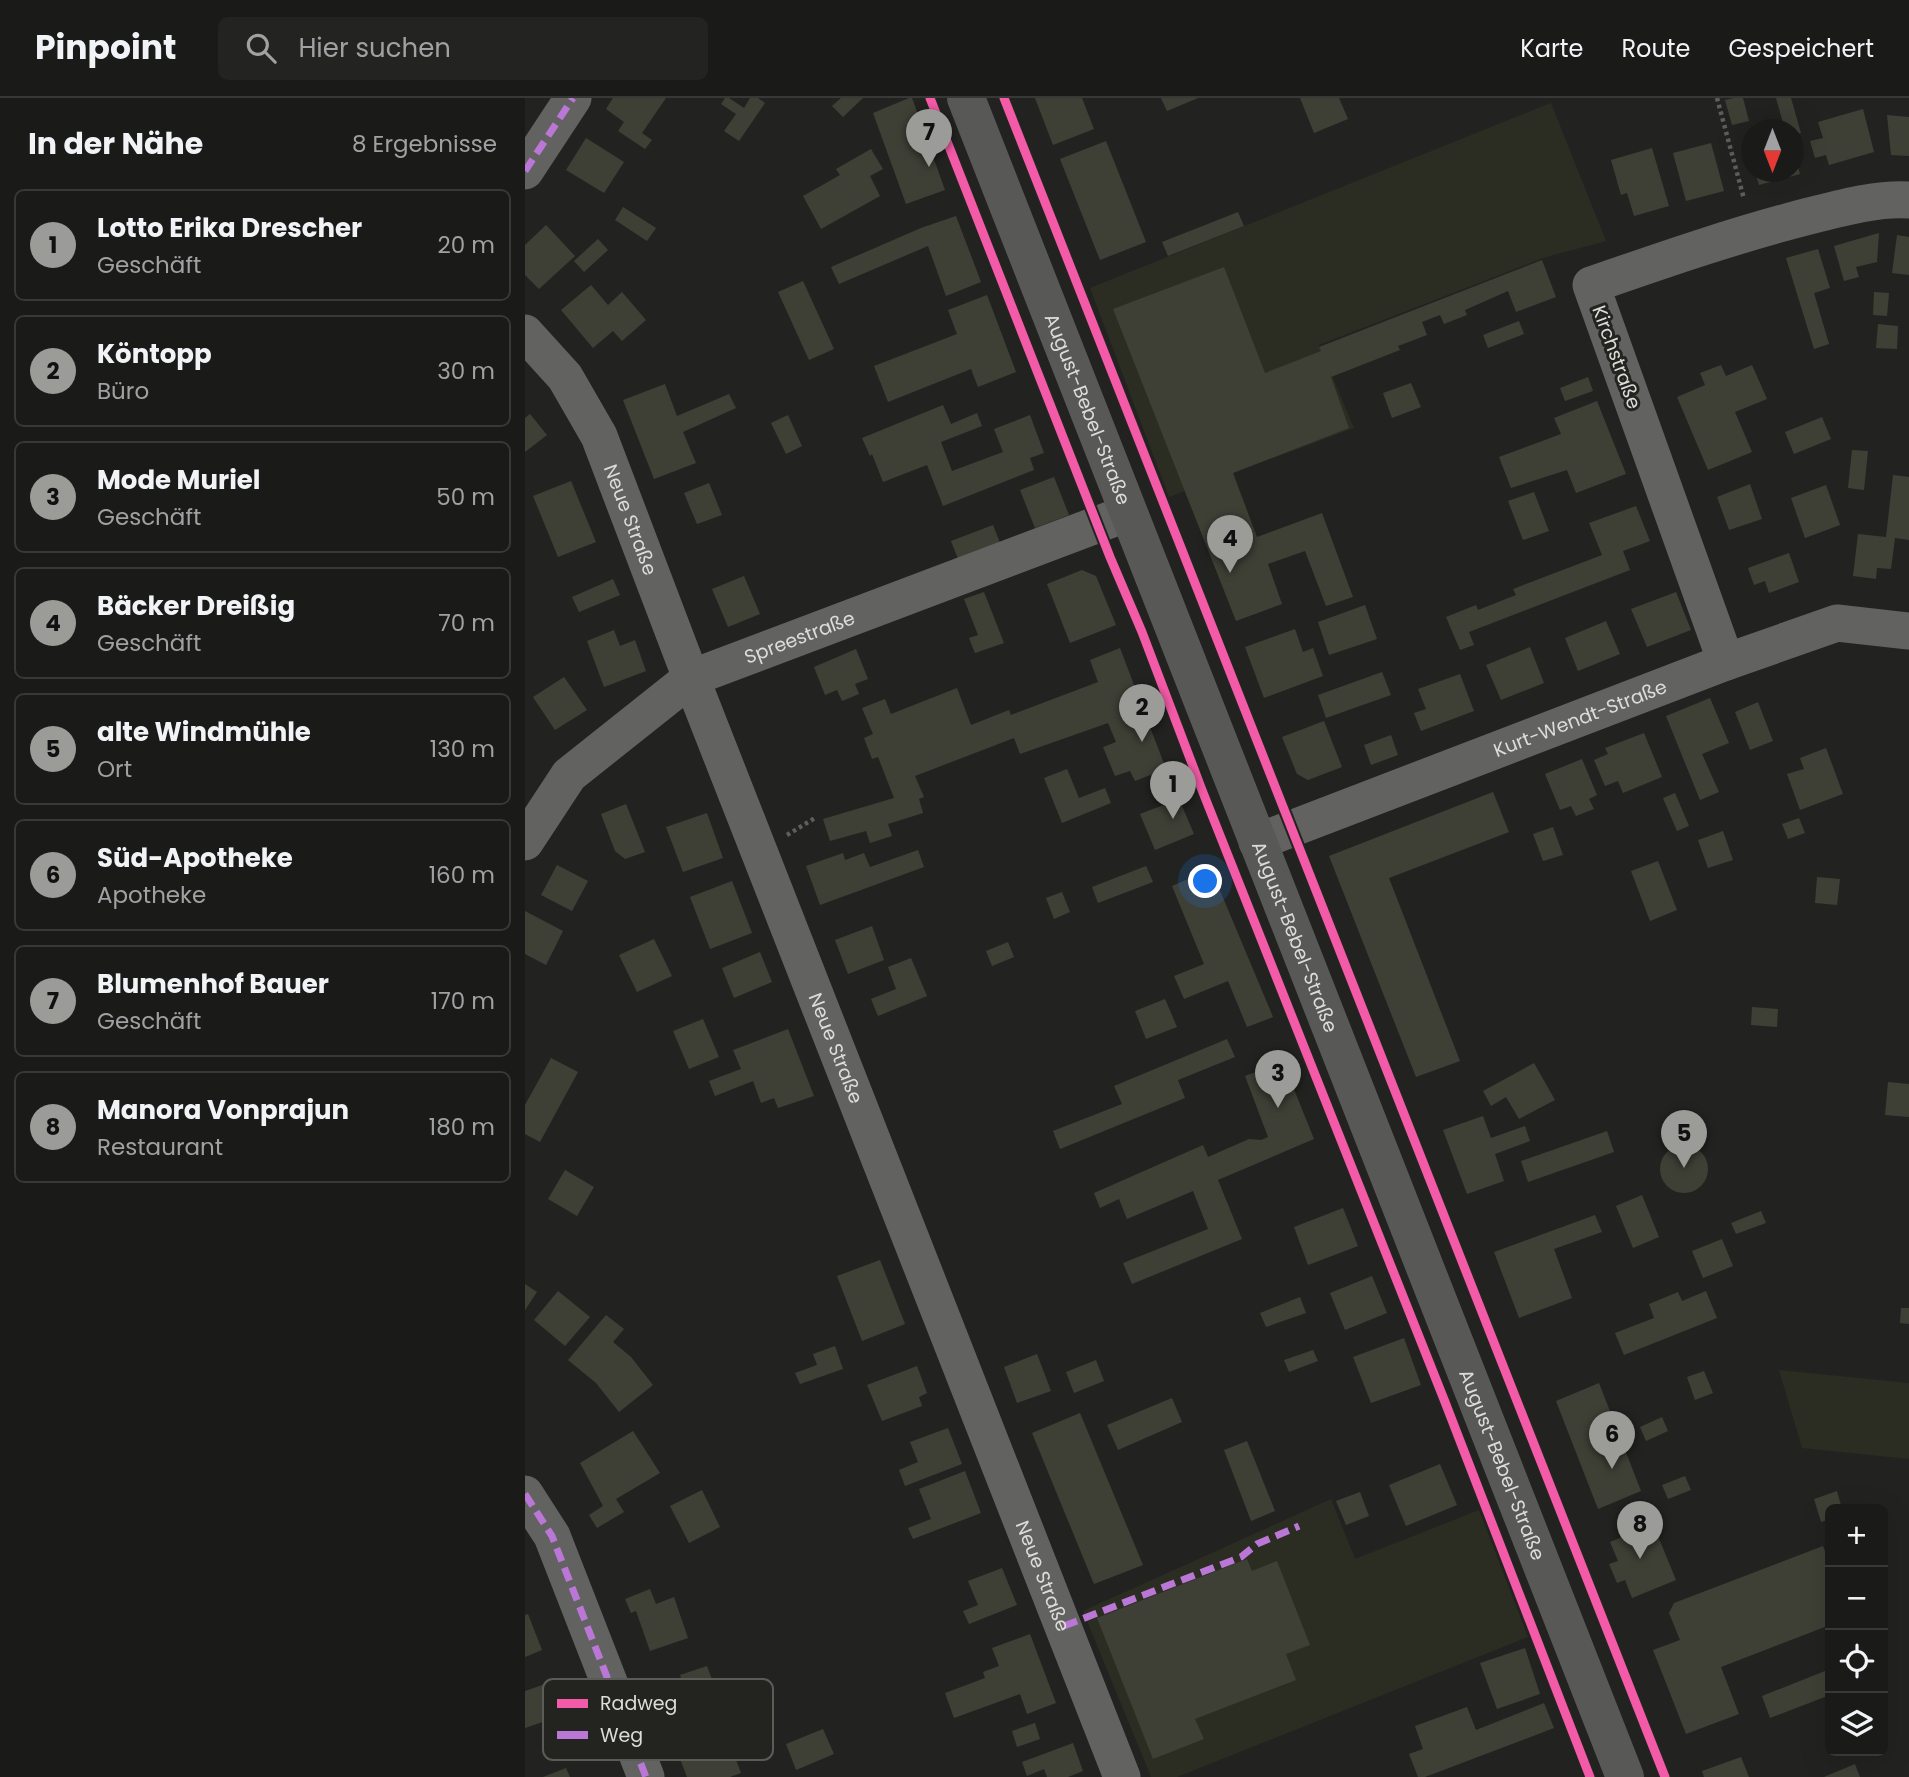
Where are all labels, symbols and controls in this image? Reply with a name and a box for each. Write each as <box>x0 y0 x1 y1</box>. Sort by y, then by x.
search box <box>218 17 708 80</box>
text: Pinpoint <box>35 24 176 71</box>
icon: search <box>242 29 280 67</box>
text: Hier suchen <box>298 30 451 66</box>
text: Karte <box>1520 32 1583 65</box>
text: Route <box>1621 32 1690 65</box>
text: Gespeichert <box>1728 32 1874 65</box>
pin: 7 <box>906 109 952 167</box>
north arrow <box>1741 119 1804 182</box>
text: In der Nähe <box>28 122 203 165</box>
text: 8 Ergebnisse <box>352 128 497 160</box>
text: Lotto Erika Drescher <box>97 210 362 246</box>
text: 1 <box>49 229 57 261</box>
text: 20 m <box>437 229 495 261</box>
text: Geschäft <box>97 249 201 281</box>
street label: Kirchstraße <box>1585 302 1648 413</box>
street label: August-Bebel-Straße <box>1038 310 1137 509</box>
text: Köntopp <box>97 336 212 372</box>
text: 2 <box>46 355 60 387</box>
text: 30 m <box>437 355 495 387</box>
text: Büro <box>97 375 149 407</box>
street label: Neue Straße <box>597 460 664 579</box>
text: Mode Muriel <box>97 462 261 498</box>
text: 3 <box>46 481 60 513</box>
text: 50 m <box>436 481 495 513</box>
text: Geschäft <box>97 501 201 533</box>
pin: 4 <box>1207 515 1253 573</box>
text: Bäcker Dreißig <box>97 588 295 624</box>
street label: Spreestraße <box>741 604 859 671</box>
text: 4 <box>45 607 61 639</box>
text: 70 m <box>438 607 495 639</box>
text: Geschäft <box>97 627 201 659</box>
street label: Kurt-Wendt-Straße <box>1490 673 1671 764</box>
pin: 2 <box>1119 684 1165 742</box>
text: alte Windmühle <box>97 714 311 750</box>
text: 5 <box>46 733 60 765</box>
text: 130 m <box>430 733 495 765</box>
text: Ort <box>97 753 132 785</box>
pin: 1 <box>1150 761 1196 819</box>
street label: August-Bebel-Straße <box>1245 837 1344 1036</box>
text: Süd-Apotheke <box>97 840 293 876</box>
text: 6 <box>46 859 60 891</box>
text: 160 m <box>429 859 495 891</box>
your location <box>1188 864 1222 898</box>
text: Apotheke <box>97 879 206 911</box>
text: Blumenhof Bauer <box>97 966 329 1002</box>
text: 7 <box>47 985 59 1017</box>
text: 170 m <box>431 985 495 1017</box>
street label: Neue Straße <box>802 989 870 1108</box>
text: Geschäft <box>97 1005 201 1037</box>
pin: 3 <box>1255 1050 1301 1108</box>
text: Manora Vonprajun <box>97 1092 349 1128</box>
pin: 5 <box>1661 1110 1707 1168</box>
text: 8 <box>46 1111 60 1143</box>
text: 180 m <box>429 1111 495 1143</box>
text: Restaurant <box>97 1131 223 1163</box>
street label: August-Bebel-Straße <box>1452 1365 1552 1564</box>
pin: 6 <box>1589 1411 1635 1469</box>
pin: 8 <box>1617 1501 1663 1559</box>
map controls <box>1825 1504 1888 1756</box>
button: + <box>1825 1504 1888 1567</box>
street label: Neue Straße <box>1009 1517 1077 1636</box>
button: − <box>1825 1567 1888 1630</box>
button: locate <box>1825 1630 1888 1693</box>
legend <box>543 1679 773 1760</box>
text: Radweg <box>600 1690 677 1717</box>
button: layers <box>1825 1693 1888 1756</box>
text: Weg <box>600 1722 643 1749</box>

